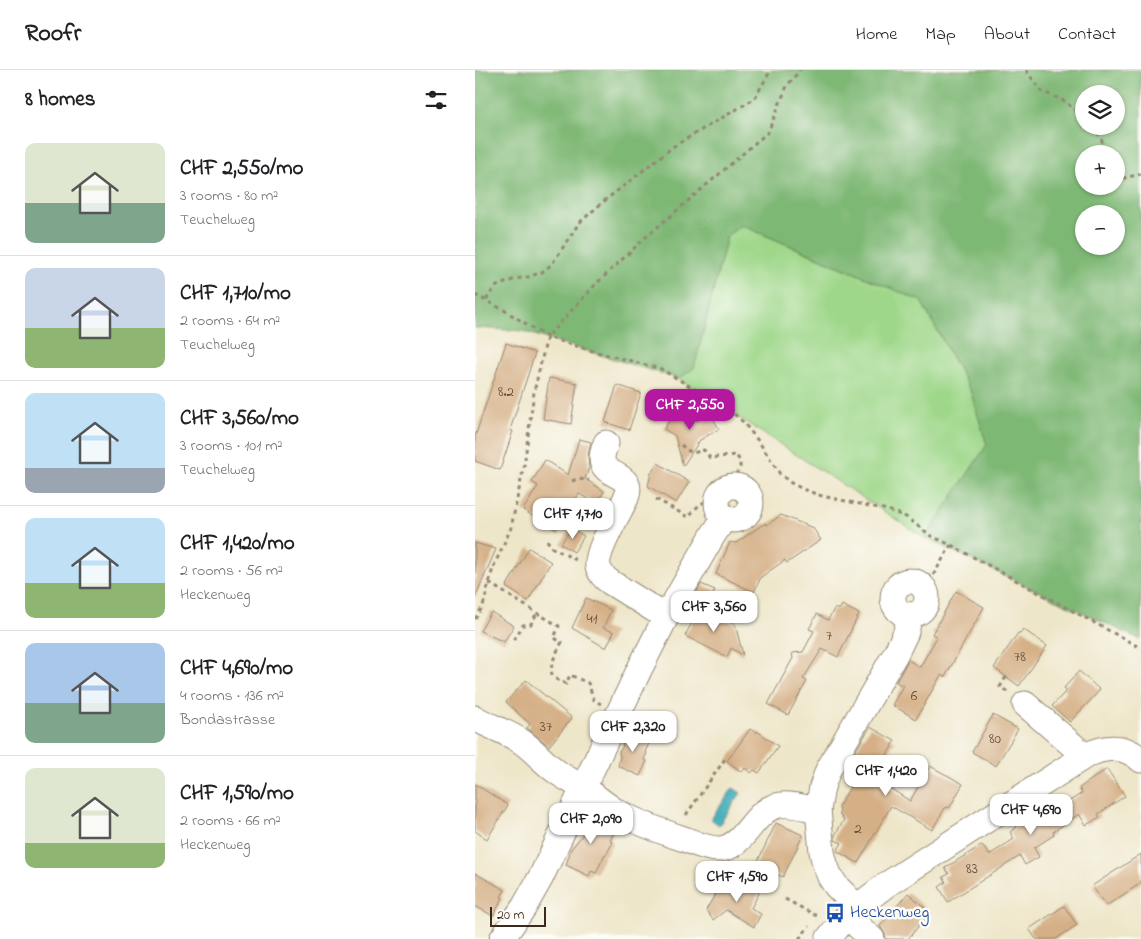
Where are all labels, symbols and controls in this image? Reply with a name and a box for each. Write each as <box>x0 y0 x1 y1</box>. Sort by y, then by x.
text: Roofr <box>25 17 81 52</box>
text: Home <box>856 22 897 48</box>
text: Map <box>925 22 956 48</box>
text: About <box>984 22 1030 48</box>
text: Contact <box>1058 22 1116 48</box>
text: 8 homes <box>25 85 95 115</box>
map controls <box>1075 85 1125 255</box>
button: layers <box>1075 85 1125 135</box>
icon: filters <box>422 86 450 114</box>
button: + <box>1075 145 1125 195</box>
text: CHF 2,550/mo <box>180 154 303 184</box>
icon: home <box>65 163 125 223</box>
text: 3 rooms · 80 m² <box>180 184 278 208</box>
button: − <box>1075 205 1125 255</box>
text: Teuchelweg <box>180 208 255 232</box>
text: CHF 1,710/mo <box>180 279 291 309</box>
icon: home <box>65 288 125 348</box>
text: 2 rooms · 64 m² <box>180 309 280 333</box>
text: Teuchelweg <box>180 333 255 357</box>
house number: 8.2 <box>498 381 515 403</box>
pin: CHF 2,550 <box>633 388 747 431</box>
text: CHF 2,550 <box>656 393 724 417</box>
text: CHF 3,560/mo <box>180 404 299 434</box>
icon: home <box>65 413 125 473</box>
text: 3 rooms · 101 m² <box>180 434 282 458</box>
text: Teuchelweg <box>180 458 255 482</box>
pin: CHF 1,710 <box>516 498 630 540</box>
text: CHF 1,710 <box>544 502 602 526</box>
text: CHF 1,420/mo <box>180 529 295 559</box>
icon: home <box>65 538 125 598</box>
text: 2 rooms · 56 m² <box>180 559 283 583</box>
text: Heckenweg <box>180 583 251 607</box>
pin: CHF 3,560 <box>657 590 771 633</box>
text: CHF 3,560 <box>682 595 746 619</box>
house number: 41 <box>587 608 598 630</box>
house number: 7 <box>826 625 832 647</box>
house number: 78 <box>1014 646 1026 668</box>
text: CHF 4,690/mo <box>180 654 293 684</box>
icon: home <box>65 663 125 723</box>
text: 4 rooms · 136 m² <box>180 684 284 708</box>
house number: 6 <box>911 685 918 707</box>
text: Bondastrasse <box>180 708 275 732</box>
pin: CHF 2,320 <box>576 710 690 753</box>
text: CHF 2,320 <box>601 715 665 739</box>
house number: 37 <box>540 716 552 738</box>
house number: 80 <box>989 728 1002 750</box>
pin: CHF 1,420 <box>829 754 943 797</box>
text: CHF 1,420 <box>855 759 917 783</box>
text: CHF 1,590/mo <box>180 779 294 809</box>
icon: home <box>65 788 125 848</box>
pin: CHF 4,690 <box>974 794 1088 836</box>
text: CHF 4,690 <box>1001 798 1061 822</box>
pin: CHF 2,090 <box>534 802 648 845</box>
text: CHF 2,090 <box>560 807 622 831</box>
text: 2 rooms · 66 m² <box>180 809 281 833</box>
house number: 2 <box>854 818 862 840</box>
text: Heckenweg <box>180 833 251 857</box>
house number: 83 <box>966 858 978 880</box>
pin: CHF 1,590 <box>680 860 794 903</box>
text: CHF 1,590 <box>706 865 768 889</box>
place label: Heckenweg <box>850 900 929 927</box>
bus stop icon: Heckenweg <box>824 902 846 924</box>
scale bar <box>490 904 546 927</box>
text: 20 m <box>497 905 524 926</box>

